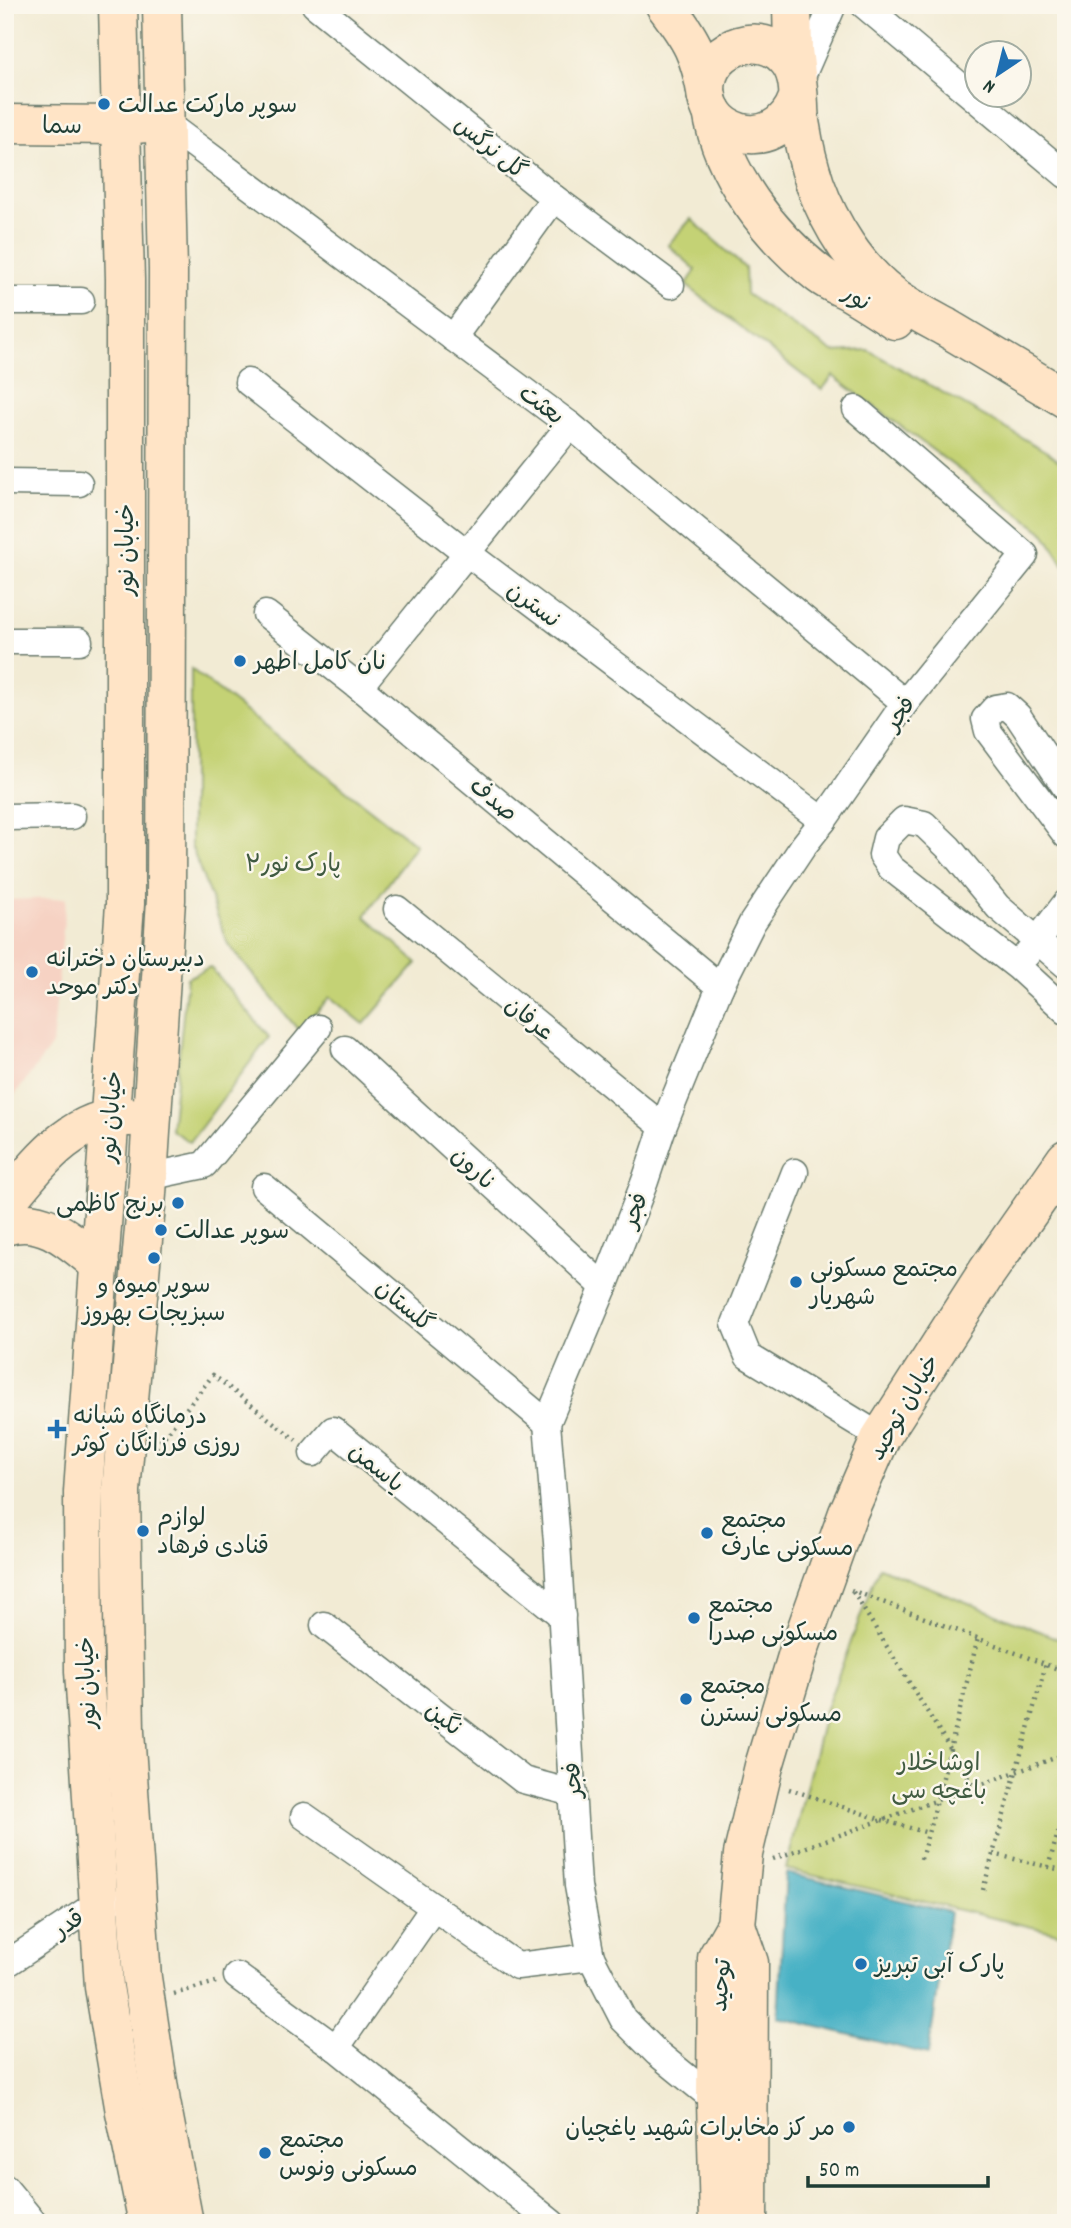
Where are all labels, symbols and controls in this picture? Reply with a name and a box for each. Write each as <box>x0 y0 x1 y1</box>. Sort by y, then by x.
north arrow <box>962 38 1032 108</box>
text: N <box>979 71 1002 99</box>
place label: سوپر مارکت عدالت <box>118 90 297 124</box>
marker: سوپر مارکت عدالت <box>96 96 112 112</box>
street label: گل نرگس <box>445 109 533 189</box>
street label: سما <box>42 111 82 145</box>
street label: نور <box>834 277 876 321</box>
street label: بعثت <box>510 378 570 435</box>
street label: خیابان نور <box>111 504 145 597</box>
street label: نسترن <box>498 575 566 638</box>
place label: نان کامل اطهر <box>252 647 386 681</box>
marker: نان کامل اطهر <box>232 653 248 669</box>
street label: فجر <box>876 690 926 741</box>
street label: صدف <box>461 771 524 832</box>
park label: پارک نور۲ <box>245 849 341 883</box>
place label: دبیرستان دخترانه دکتر موحد <box>46 944 205 1006</box>
marker: دبیرستان دخترانه دکتر موحد <box>24 964 40 980</box>
street label: عرفان <box>496 990 560 1051</box>
street label: خیابان نور <box>93 1070 133 1166</box>
street label: نارون <box>442 1141 502 1200</box>
street label: فجر <box>614 1188 659 1236</box>
place label: برنج کاظمی <box>56 1189 164 1223</box>
marker: برنج کاظمی <box>170 1195 186 1211</box>
place label: سوپر عدالت <box>175 1216 289 1250</box>
marker: سوپر عدالت <box>153 1222 169 1238</box>
marker: سوپر میوه و سبزیجات بهروز <box>146 1250 162 1266</box>
place label: مجتمع مسکونی شهریار <box>808 1254 958 1316</box>
place label: سوپر میوه و سبزیجات بهروز <box>81 1270 225 1332</box>
street label: گلستان <box>366 1273 440 1342</box>
marker: مجتمع مسکونی شهریار <box>788 1274 804 1290</box>
street label: خیابان توحید <box>861 1349 950 1468</box>
place label: درمانگاه شبانه روزی فرزانگان کوثر <box>71 1401 241 1463</box>
marker: درمانگاه شبانه روزی فرزانگان کوثر <box>47 1419 67 1439</box>
street label: یاسمن <box>340 1436 410 1502</box>
place label: لوازم قنادی فرهاد <box>157 1503 269 1565</box>
place label: مجتمع مسکونی عارف <box>721 1505 853 1567</box>
marker: لوازم قنادی فرهاد <box>135 1523 151 1539</box>
marker: مجتمع مسکونی عارف <box>699 1525 715 1541</box>
place label: مجتمع مسکونی صدرا <box>708 1590 838 1652</box>
marker: مجتمع مسکونی صدرا <box>686 1610 702 1626</box>
street label: خیابان نور <box>70 1636 108 1731</box>
place label: مجتمع مسکونی نسترن <box>700 1671 842 1733</box>
marker: مجتمع مسکونی نسترن <box>678 1691 694 1707</box>
street label: نگین <box>416 1695 468 1746</box>
park label: اوشاخلار باغچه سی <box>891 1748 987 1810</box>
street label: فجر <box>557 1761 593 1801</box>
street label: قدر <box>46 1903 92 1949</box>
place label: پارک آبی تبریز <box>873 1950 1005 1984</box>
street label: توحید <box>704 1956 742 2013</box>
marker: پارک آبی تبریز <box>853 1956 869 1972</box>
place label: مر کز مخابرات شهید یاغچیان <box>565 2113 835 2147</box>
marker: مر کز مخابرات شهید یاغچیان <box>841 2119 857 2135</box>
place label: مجتمع مسکونی ونوس <box>279 2125 418 2187</box>
scale bar <box>808 2144 989 2188</box>
marker: مجتمع مسکونی ونوس <box>257 2145 273 2161</box>
text: 50 m <box>819 2157 859 2187</box>

